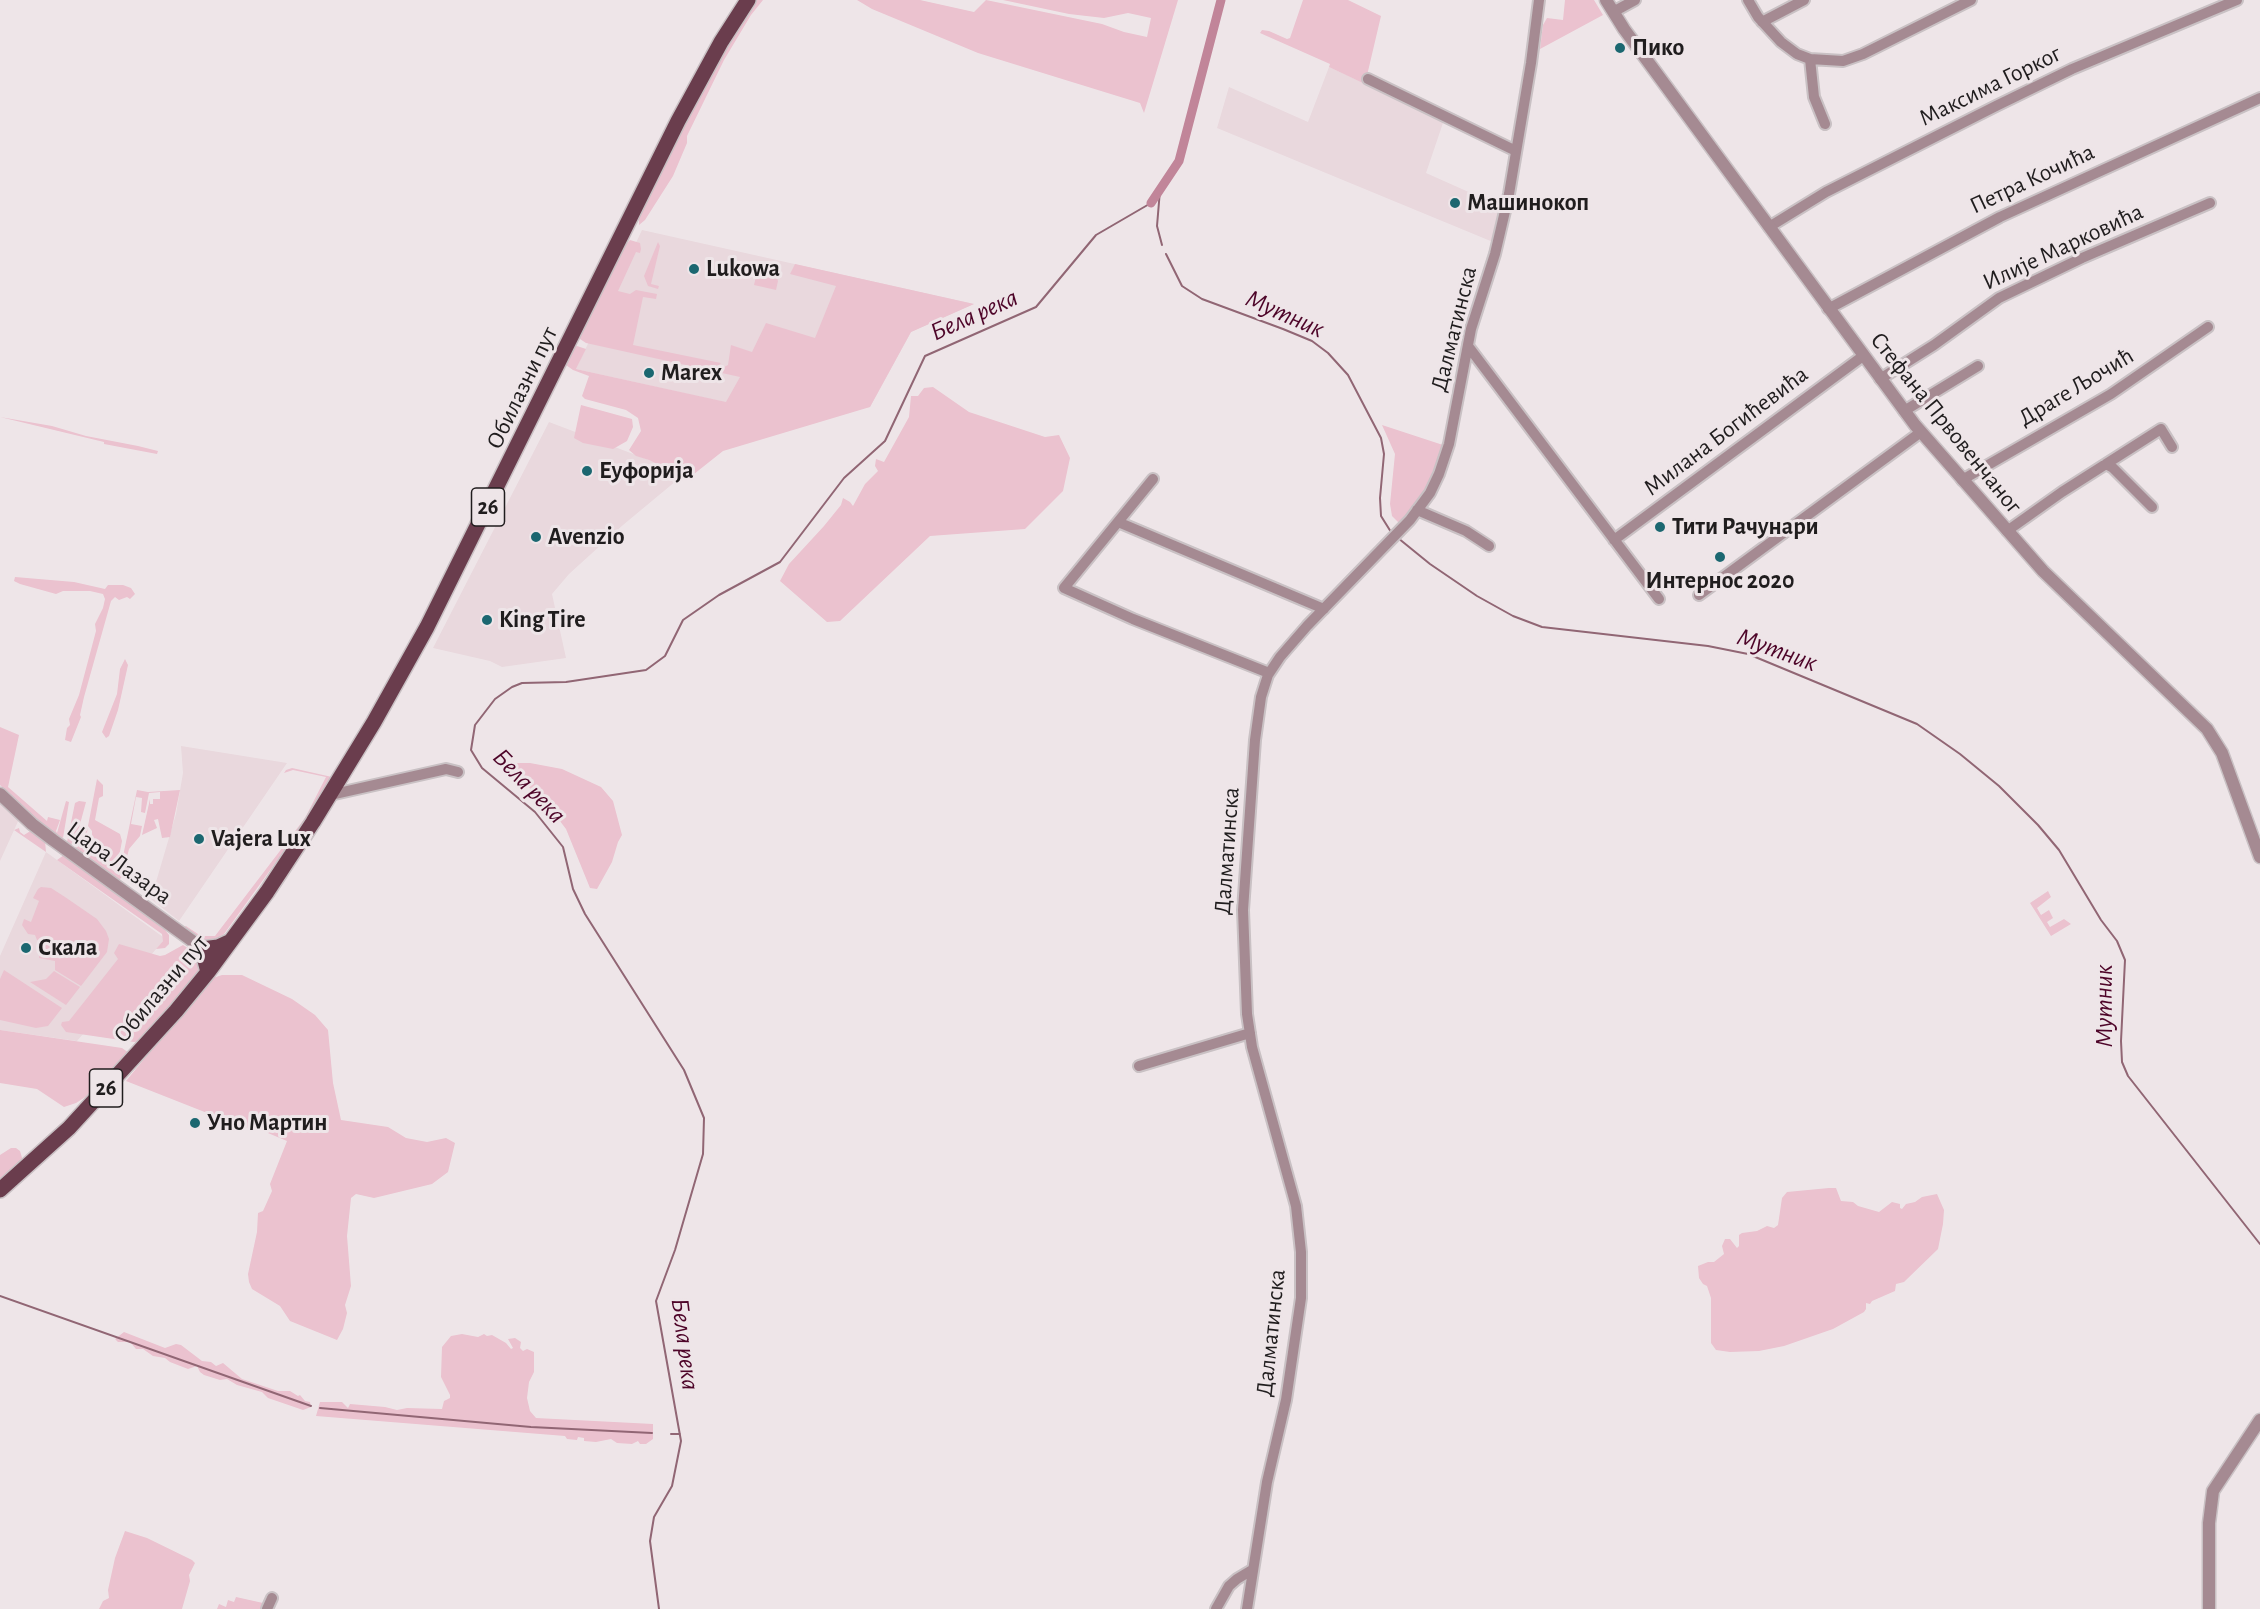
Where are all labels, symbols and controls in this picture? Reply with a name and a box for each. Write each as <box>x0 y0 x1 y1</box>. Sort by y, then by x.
place label: Пико <box>1632 34 1684 62</box>
street label: Максима Горког <box>1914 39 2066 133</box>
marker: Пико <box>1613 41 1627 55</box>
street label: Петра Кочића <box>1965 138 2099 220</box>
place label: Машинокоп <box>1467 189 1589 217</box>
marker: Машинокоп <box>1448 196 1462 210</box>
street label: Илије Марковића <box>1978 197 2148 297</box>
place label: Lukowa <box>706 255 780 283</box>
marker: Lukowa <box>687 262 701 276</box>
street label: Далматинска <box>1425 263 1483 395</box>
water label: Бела река <box>925 282 1023 348</box>
water label: Мутник <box>1241 283 1329 345</box>
street label: Обилазни пут <box>480 322 564 454</box>
street label: Стефана Првовенчаног <box>1864 326 2028 520</box>
street label: Драге Љочић <box>2013 341 2139 433</box>
place label: Marex <box>661 359 722 387</box>
street label: Милана Богићевића <box>1638 360 1814 502</box>
marker: Marex <box>642 366 656 380</box>
place label: Еуфорија <box>599 457 694 485</box>
marker: Еуфорија <box>580 464 594 478</box>
road number: 26 <box>472 488 504 526</box>
place label: Тити Рачунари <box>1672 513 1819 541</box>
marker: Тити Рачунари <box>1653 520 1667 534</box>
place label: Avenzio <box>548 523 625 551</box>
marker: Avenzio <box>529 530 543 544</box>
marker: Интернос 2020 <box>1713 550 1727 564</box>
place label: Интернос 2020 <box>1646 567 1794 595</box>
place label: King Tire <box>499 606 586 634</box>
marker: King Tire <box>480 613 494 627</box>
water label: Мутник <box>1733 621 1821 679</box>
water label: Бела река <box>486 742 572 830</box>
street label: Далматинска <box>1208 786 1246 916</box>
street label: Цара Лазара <box>61 815 177 911</box>
place label: Vajera Lux <box>211 825 311 853</box>
marker: Vajera Lux <box>192 832 206 846</box>
street label: Обилазни пут <box>107 929 215 1049</box>
place label: Скала <box>38 934 97 962</box>
marker: Скала <box>19 941 33 955</box>
water label: Мутник <box>2088 965 2120 1047</box>
road number: 26 <box>90 1069 122 1107</box>
place label: Уно Мартин <box>207 1109 328 1137</box>
marker: Уно Мартин <box>188 1116 202 1130</box>
street label: Далматинска <box>1250 1268 1292 1398</box>
water label: Бела река <box>664 1296 706 1392</box>

